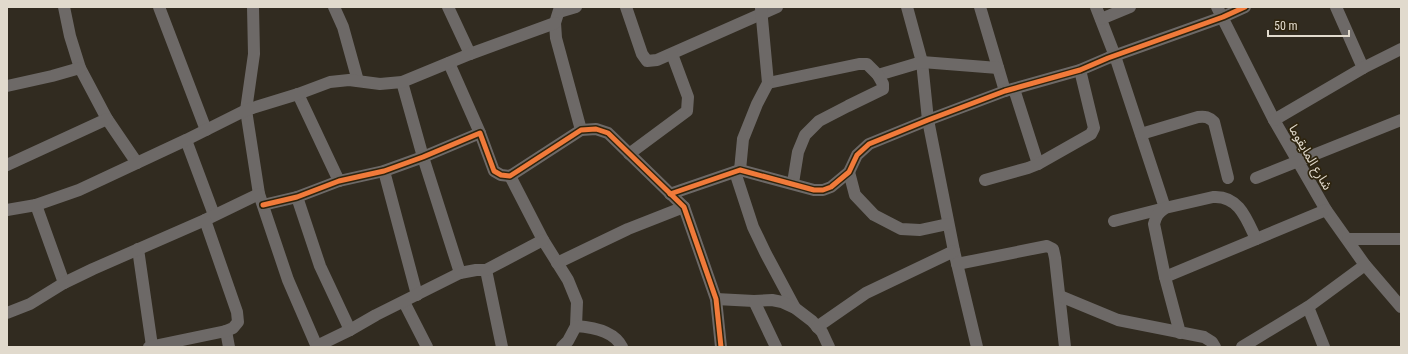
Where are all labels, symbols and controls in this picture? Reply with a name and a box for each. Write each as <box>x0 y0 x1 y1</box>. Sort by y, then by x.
scale bar <box>1268 12 1349 38</box>
text: 50 m <box>1274 19 1298 33</box>
street label: شارع المايقوما <box>1283 122 1335 194</box>

